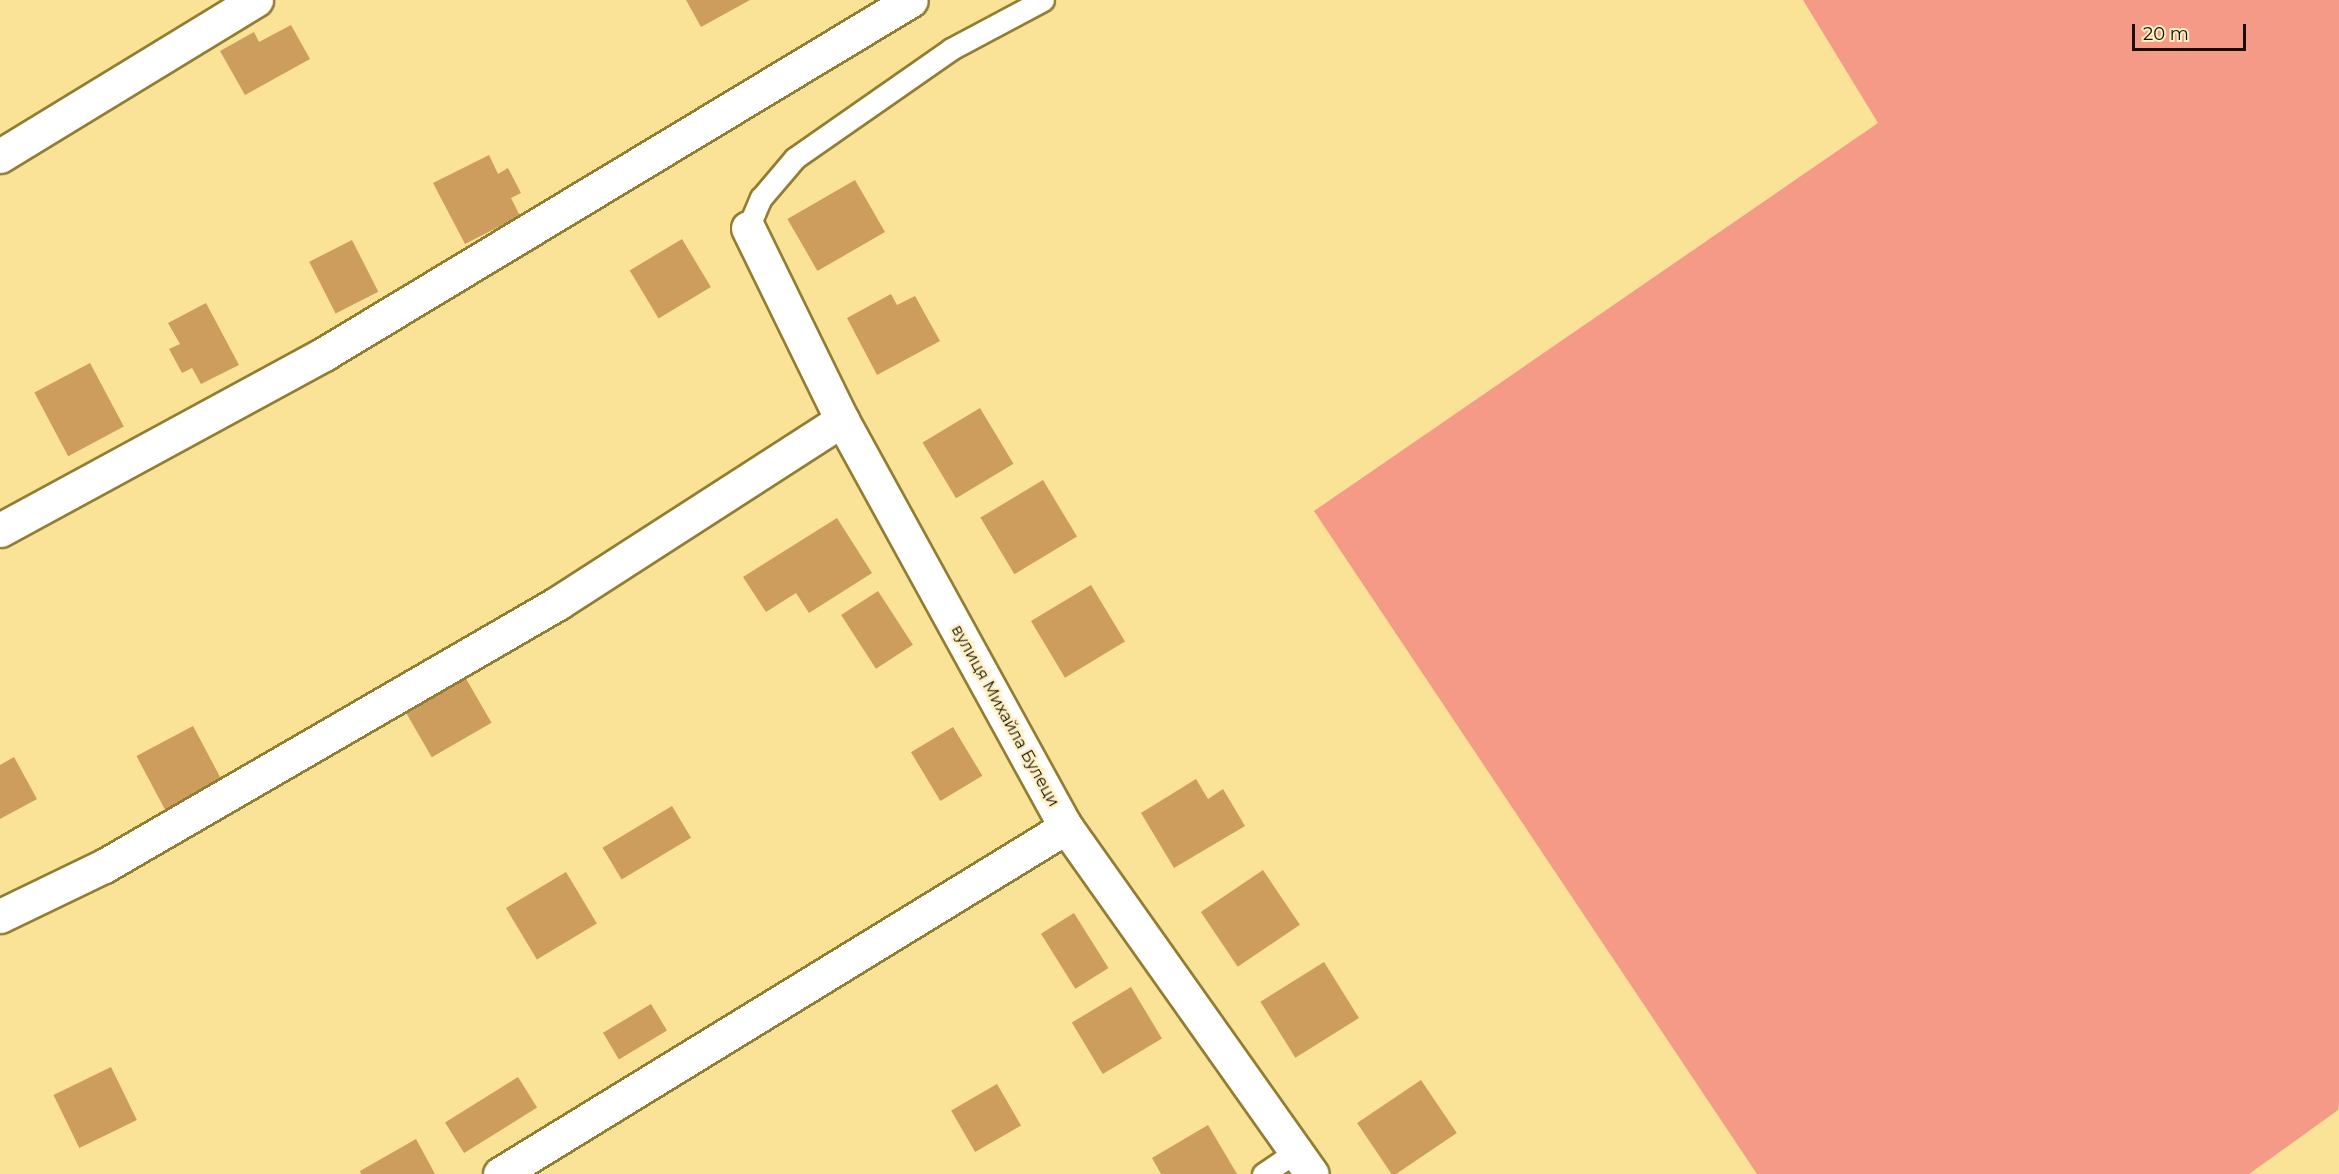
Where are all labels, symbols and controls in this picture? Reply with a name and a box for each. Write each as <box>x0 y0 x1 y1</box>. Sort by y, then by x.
scale bar <box>2135 12 2249 50</box>
text: 20 m <box>2143 23 2189 45</box>
street label: вулиця Михайла Булеци <box>947 622 1063 810</box>

